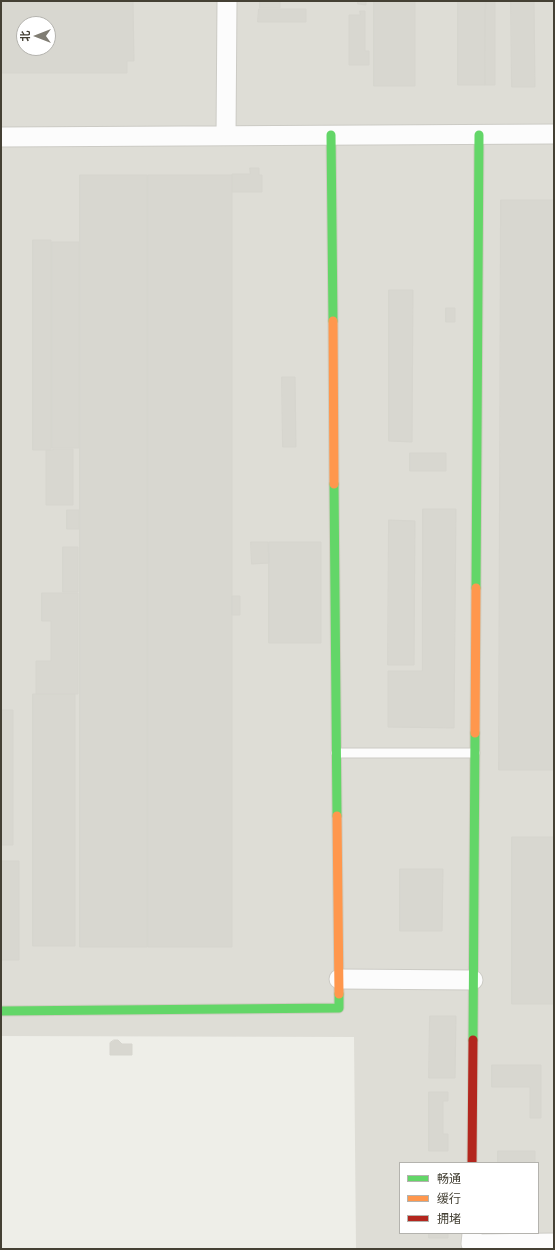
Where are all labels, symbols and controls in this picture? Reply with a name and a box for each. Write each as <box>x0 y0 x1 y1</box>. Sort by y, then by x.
north arrow <box>16 16 56 56</box>
text: 北 <box>17 31 32 42</box>
legend <box>399 1162 539 1234</box>
text: 畅通 <box>437 1170 461 1187</box>
text: 缓行 <box>437 1190 461 1207</box>
text: 拥堵 <box>437 1210 461 1227</box>

